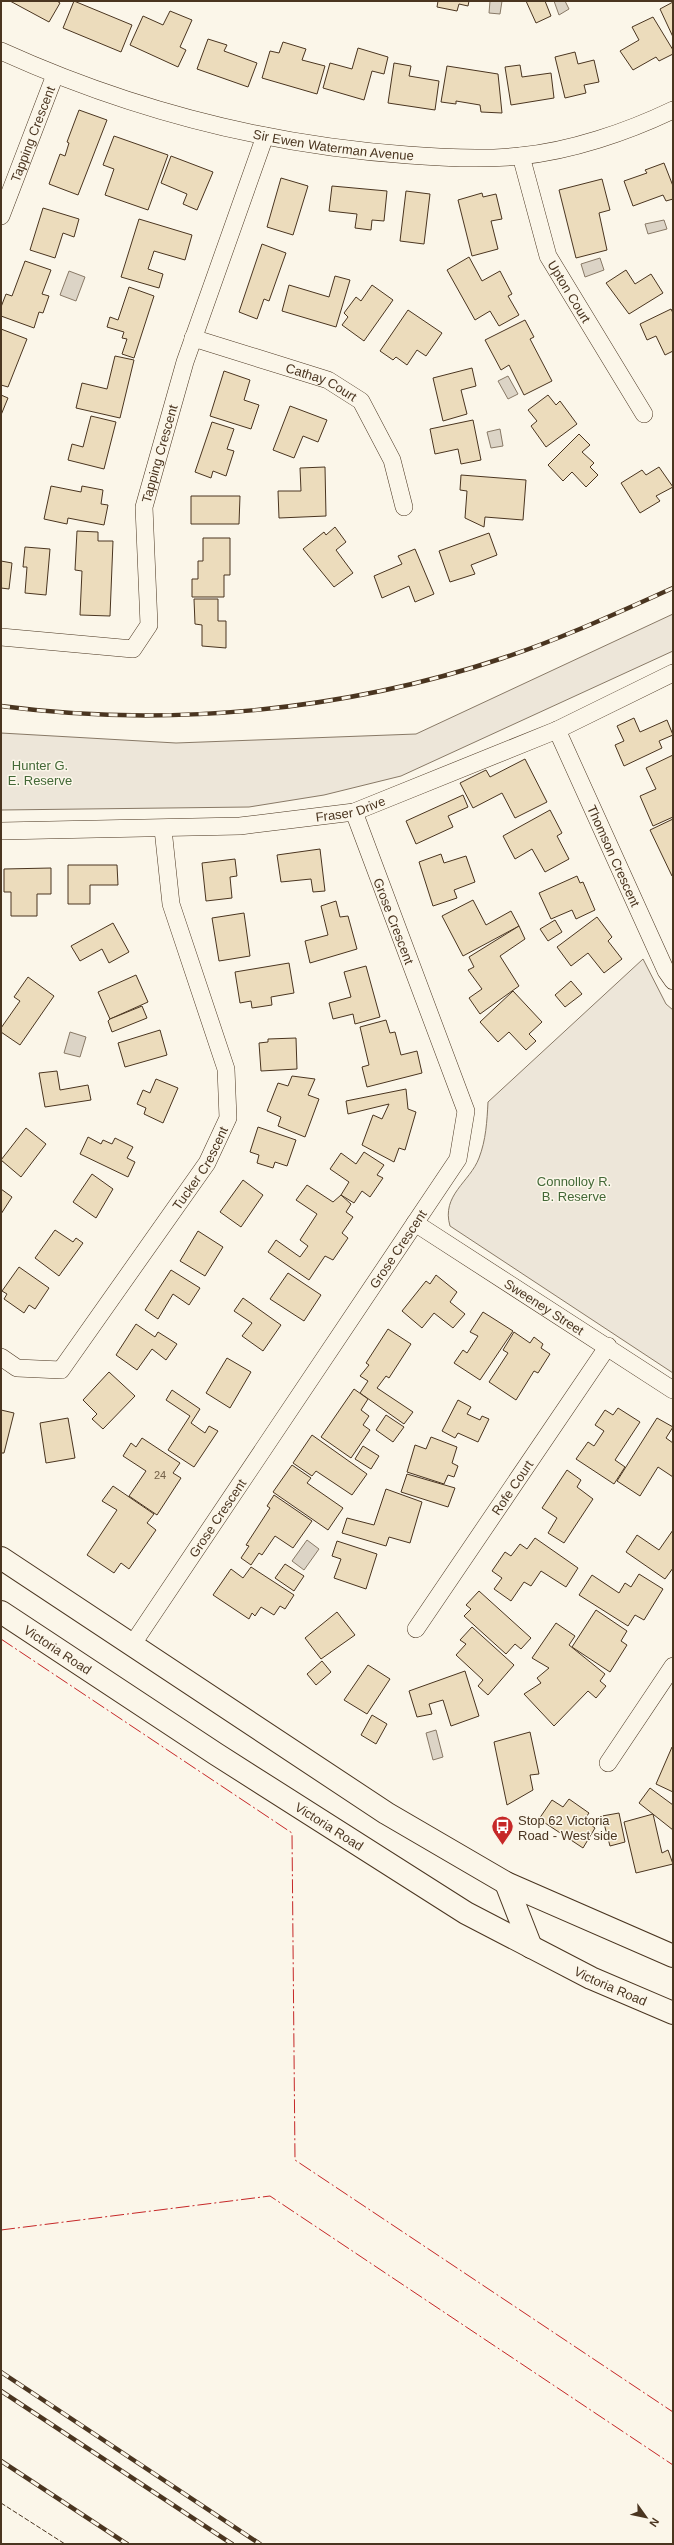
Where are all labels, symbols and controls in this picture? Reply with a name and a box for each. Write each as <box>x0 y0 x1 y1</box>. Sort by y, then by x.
street label: Tapping Crescent <box>8 84 58 184</box>
street label: Sir Ewen Waterman Avenue <box>252 127 414 163</box>
street label: Upton Court <box>544 258 594 326</box>
street label: Cathay Court <box>284 360 360 405</box>
street label: Tapping Crescent <box>139 403 181 504</box>
park label: Hunter G. E. Reserve <box>8 758 72 788</box>
street label: Fraser Drive <box>315 793 387 825</box>
street label: Thomson Crescent <box>584 803 643 909</box>
street label: Grose Crescent <box>370 876 417 967</box>
street label: Tucker Crescent <box>169 1124 231 1213</box>
park label: Connolloy R. B. Reserve <box>537 1174 611 1204</box>
street label: Grose Crescent <box>367 1207 430 1291</box>
street label: Sweeney Street <box>501 1276 587 1339</box>
street label: Rofe Court <box>489 1457 537 1518</box>
house number: 24 <box>154 1469 166 1481</box>
street label: Grose Crescent <box>186 1476 249 1560</box>
street label: Victoria Road <box>21 1622 94 1678</box>
street label: Victoria Road <box>292 1799 366 1854</box>
place label: Stop 62 Victoria Road - West side <box>518 1813 617 1843</box>
bus stop icon: Stop 62 Victoria Road - West side <box>490 1814 516 1847</box>
street label: Victoria Road <box>572 1964 649 2009</box>
north arrow <box>626 2497 666 2537</box>
text: N <box>647 2516 662 2529</box>

